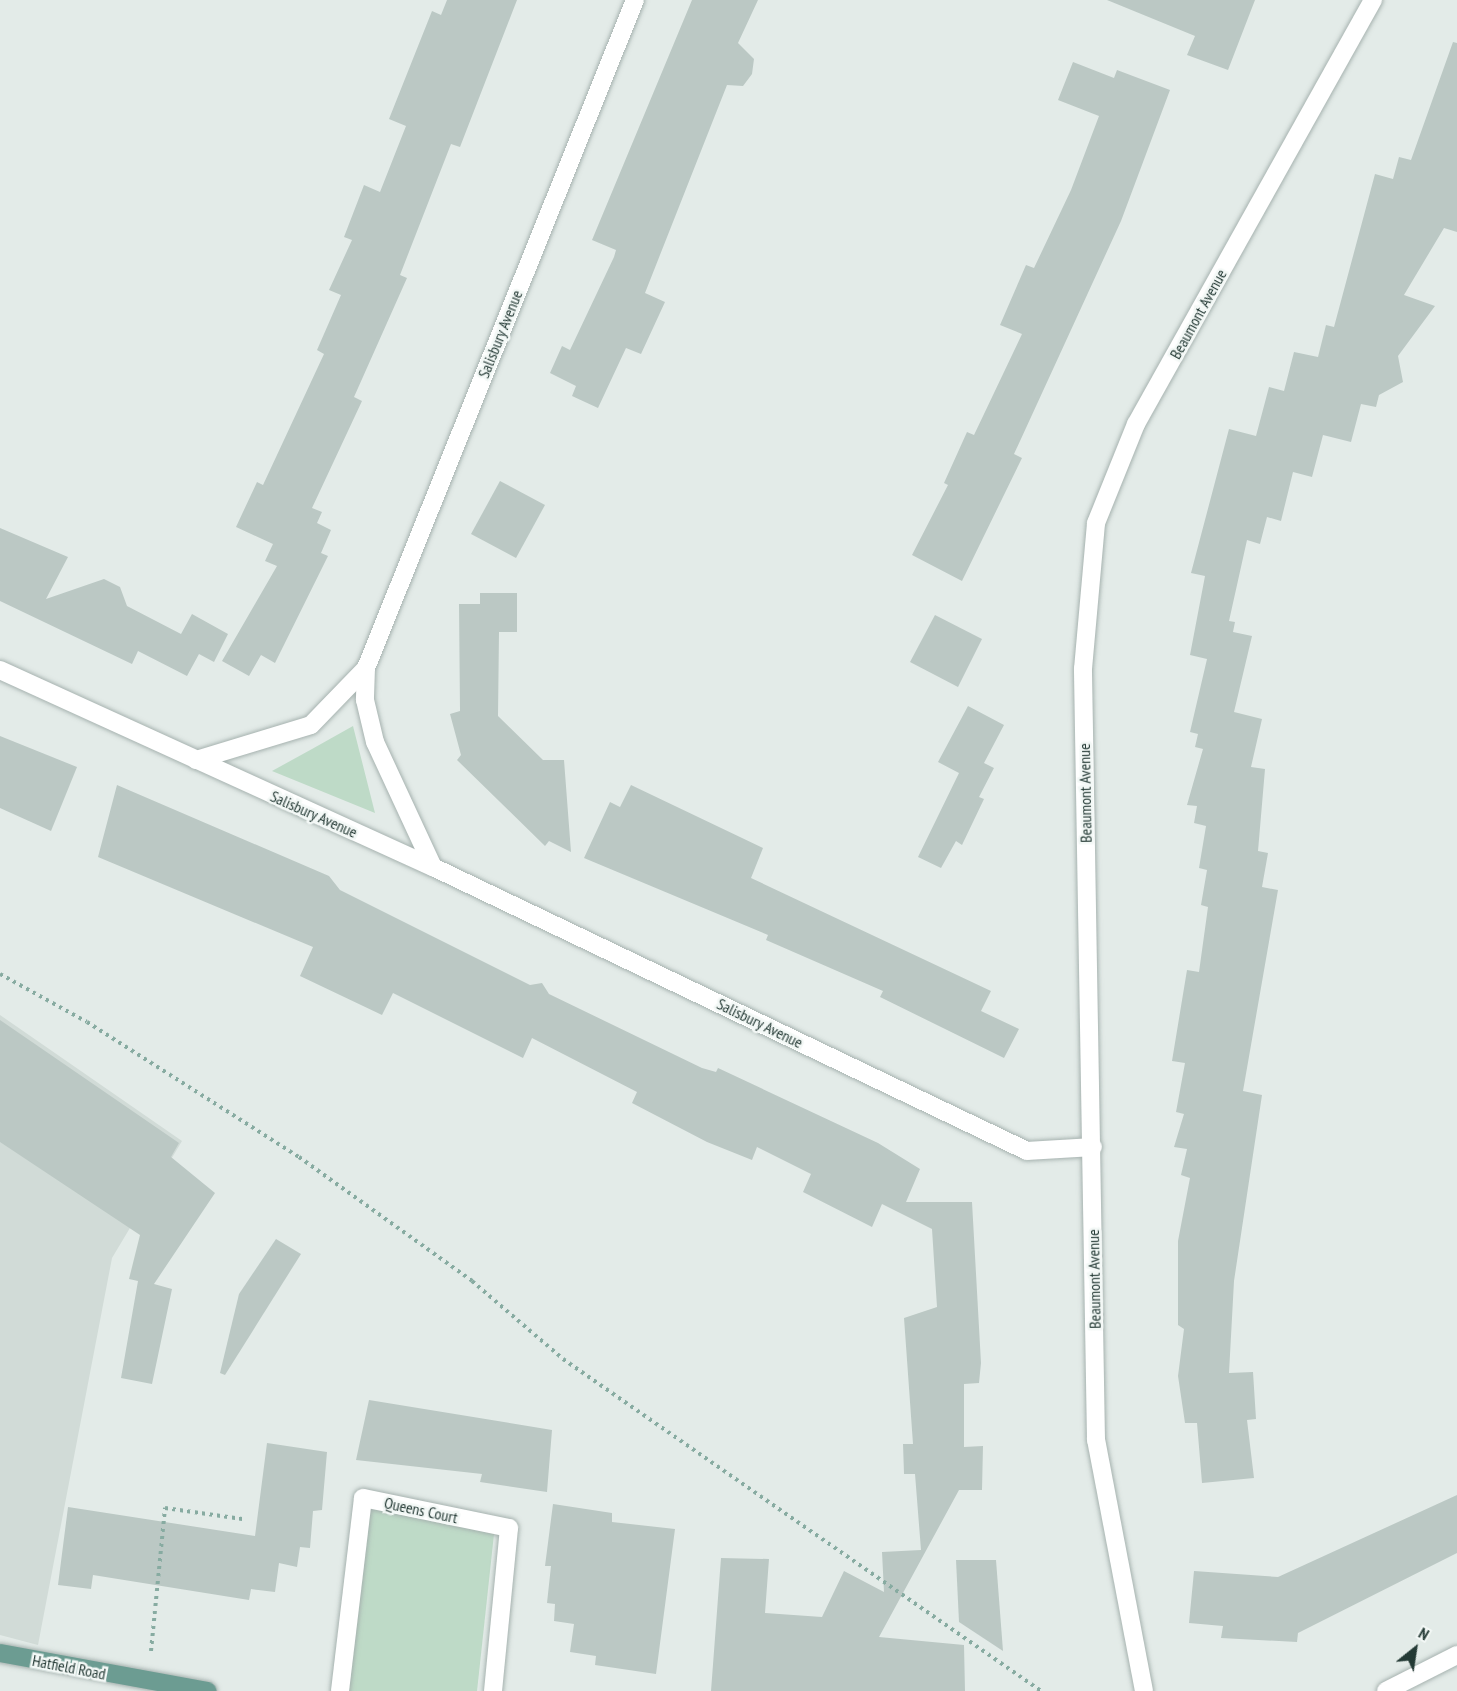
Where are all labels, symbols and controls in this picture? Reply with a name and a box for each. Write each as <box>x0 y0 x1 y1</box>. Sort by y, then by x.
street label: Beaumont Avenue <box>1165 266 1231 362</box>
street label: Salisbury Avenue <box>473 287 527 381</box>
street label: Beaumont Avenue <box>1075 743 1095 843</box>
street label: Salisbury Avenue <box>267 786 361 842</box>
street label: Salisbury Avenue <box>714 994 806 1052</box>
street label: Beaumont Avenue <box>1084 1229 1104 1329</box>
street label: Queens Court <box>383 1493 459 1527</box>
north arrow <box>1385 1619 1445 1679</box>
text: N <box>1415 1623 1433 1644</box>
street label: Hatfield Road <box>31 1650 107 1684</box>

